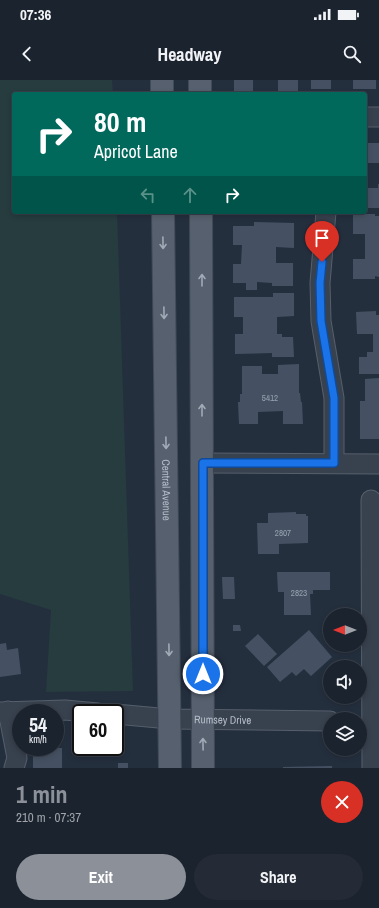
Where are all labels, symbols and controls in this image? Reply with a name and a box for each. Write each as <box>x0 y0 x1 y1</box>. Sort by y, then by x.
text: 07:36 <box>20 4 51 25</box>
text: Headway <box>158 42 222 67</box>
icon: back <box>16 43 38 65</box>
icon: search <box>341 43 363 65</box>
text: 80 m <box>94 103 146 141</box>
icon: right <box>28 108 80 160</box>
text: Apricot Lane <box>94 139 178 164</box>
icon: left <box>137 184 159 206</box>
icon: ahead <box>179 184 201 206</box>
icon: right <box>221 184 243 206</box>
pin <box>305 221 339 262</box>
icon: arrive <box>311 227 333 249</box>
one-way arrow <box>160 236 167 249</box>
one-way arrow <box>198 274 206 287</box>
one-way arrow <box>160 306 168 319</box>
house number: 5412 <box>262 392 278 404</box>
one-way arrow <box>198 404 206 417</box>
one-way arrow <box>162 436 170 449</box>
street label: Central Avenue <box>159 459 174 521</box>
house number: 2807 <box>275 527 291 539</box>
house number: 2823 <box>291 587 307 599</box>
north arrow <box>323 608 367 652</box>
map controls <box>323 608 367 756</box>
one-way arrow <box>165 643 173 656</box>
position arrow <box>182 653 224 695</box>
button: sound <box>323 660 367 704</box>
speed limit sign: 60 <box>72 704 124 756</box>
text: 54 <box>29 711 47 738</box>
street label: Rumsey Drive <box>194 712 251 727</box>
button: layers <box>323 712 367 756</box>
text: km/h <box>29 733 47 746</box>
one-way arrow <box>199 738 207 751</box>
text: 1 min <box>16 778 67 810</box>
button: close <box>321 781 363 823</box>
text: 210 m · 07:37 <box>16 809 81 826</box>
button: Exit <box>16 854 186 900</box>
button: Share <box>194 854 363 900</box>

